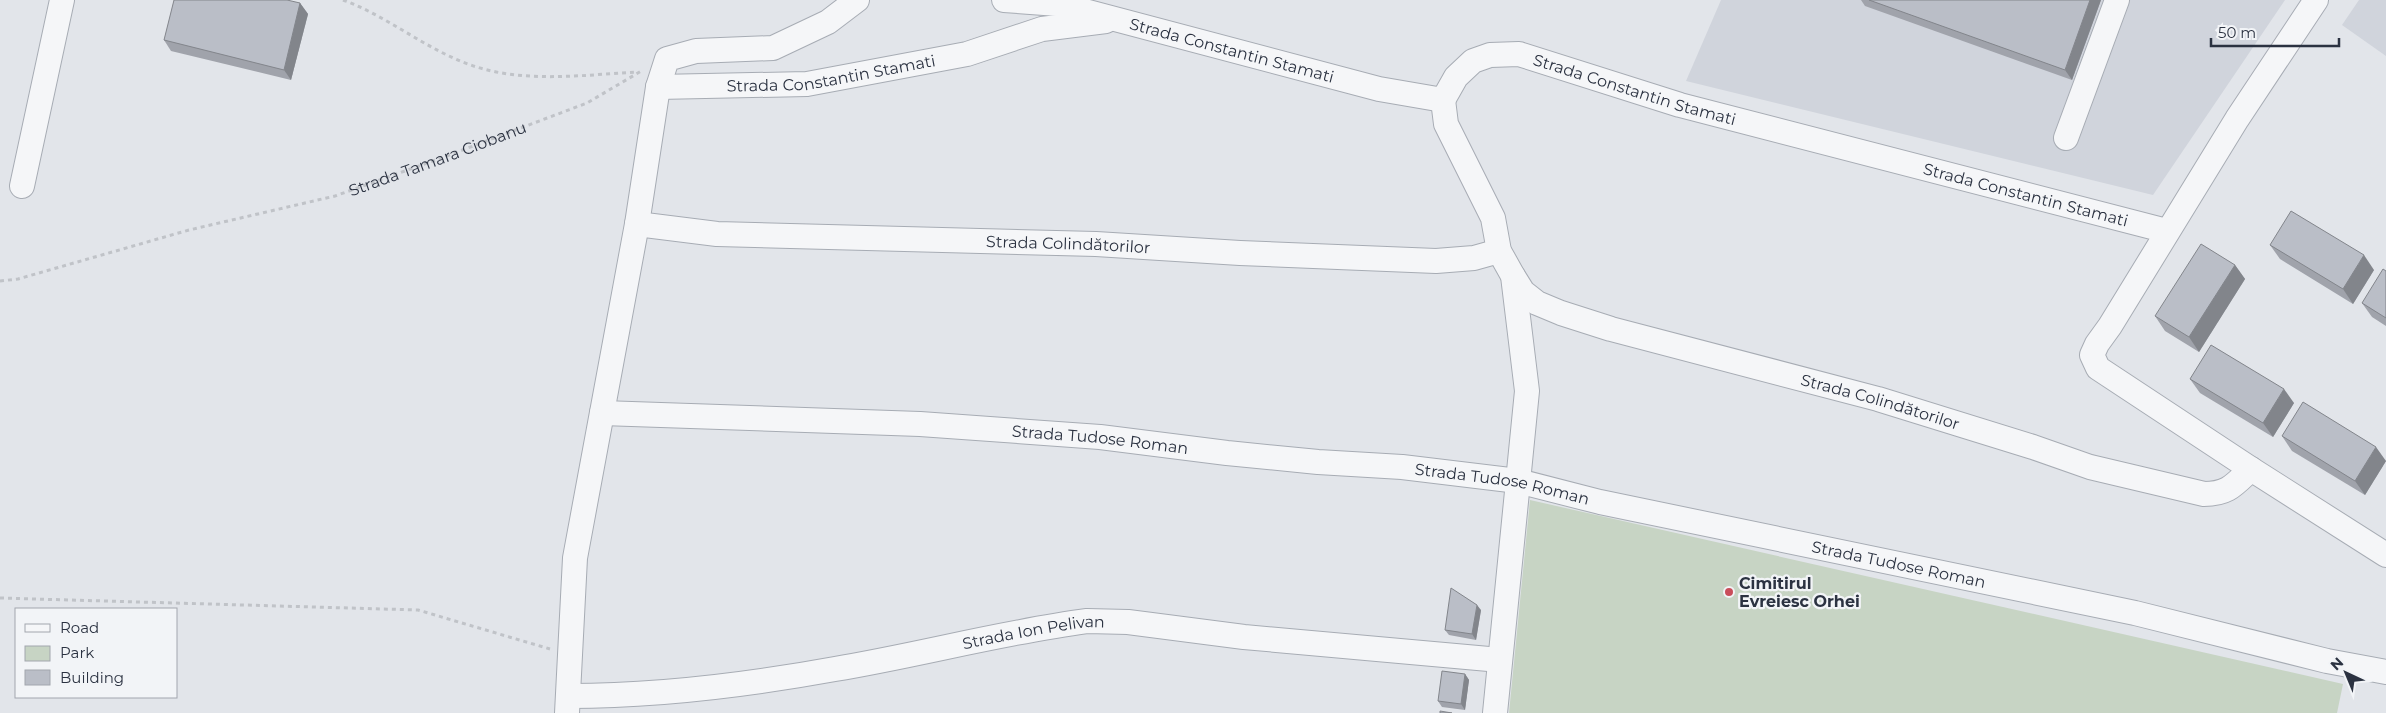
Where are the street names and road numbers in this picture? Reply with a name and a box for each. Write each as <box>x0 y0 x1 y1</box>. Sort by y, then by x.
street label: Strada Constantin Stamati <box>1128 14 1336 86</box>
street label: Strada Constantin Stamati <box>1531 50 1738 129</box>
street label: Strada Constantin Stamati <box>726 51 937 95</box>
street label: Strada Tamara Ciobanu <box>346 117 529 200</box>
street label: Strada Constantin Stamati <box>1921 159 2130 230</box>
street label: Strada Colindătorilor <box>986 232 1151 257</box>
street label: Strada Colindătorilor <box>1799 370 1962 433</box>
street label: Strada Tudose Roman <box>1011 421 1189 458</box>
street label: Strada Tudose Roman <box>1414 459 1592 508</box>
street label: Strada Tudose Roman <box>1810 537 1988 591</box>
street label: Strada Ion Pelivan <box>961 611 1105 653</box>

